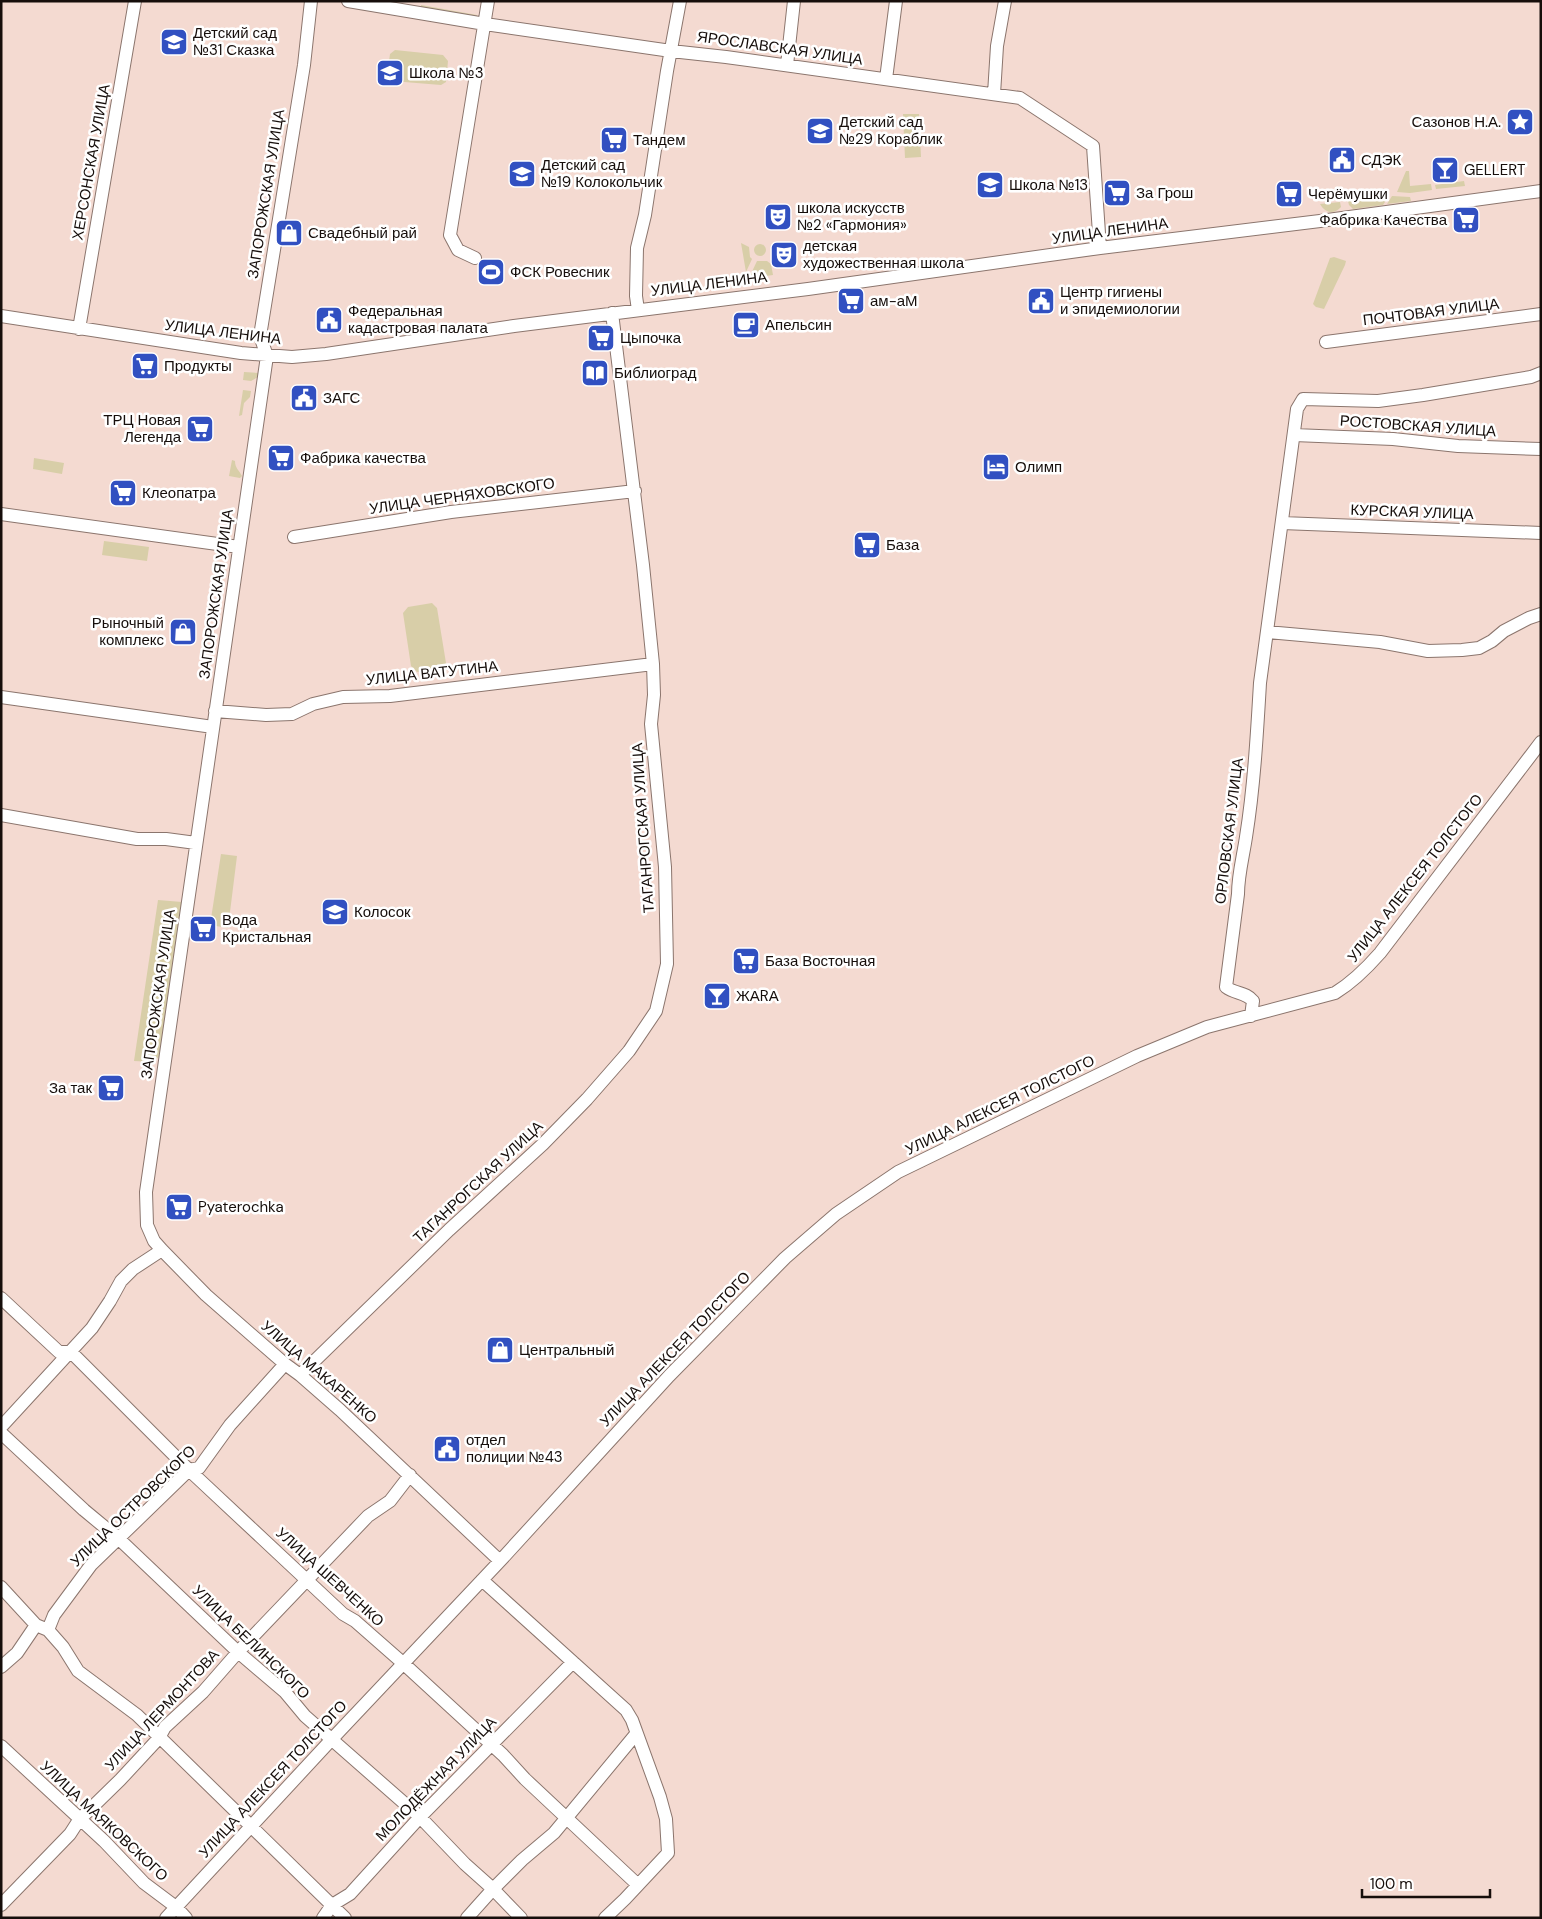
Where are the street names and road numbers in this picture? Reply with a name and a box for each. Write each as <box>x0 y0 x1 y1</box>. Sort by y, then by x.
street label: ЯРОСЛАВСКАЯ УЛИЦА <box>696 26 864 70</box>
street label: ХЕРСОНСКАЯ УЛИЦА <box>67 82 115 242</box>
street label: ЗАПОРОЖСКАЯ УЛИЦА <box>243 108 289 280</box>
street label: УЛИЦА ЛЕНИНА <box>1051 213 1169 249</box>
street label: УЛИЦА ЛЕНИНА <box>650 267 768 301</box>
street label: ПОЧТОВАЯ УЛИЦА <box>1362 294 1500 330</box>
street label: УЛИЦА ЛЕНИНА <box>164 315 282 349</box>
street label: РОСТОВСКАЯ УЛИЦА <box>1339 411 1497 441</box>
street label: УЛИЦА ЧЕРНЯХОВСКОГО <box>368 473 556 519</box>
street label: КУРСКАЯ УЛИЦА <box>1350 500 1474 524</box>
street label: ЗАПОРОЖСКАЯ УЛИЦА <box>194 508 238 680</box>
street label: УЛИЦА ВАТУТИНА <box>365 656 499 690</box>
street label: ТАГАНРОГСКАЯ УЛИЦА <box>627 742 659 914</box>
street label: ОРЛОВСКАЯ УЛИЦА <box>1210 757 1248 905</box>
street label: УЛИЦА АЛЕКСЕЯ ТОЛСТОГО <box>1343 790 1487 966</box>
street label: ЗАПОРОЖСКАЯ УЛИЦА <box>136 908 180 1080</box>
street label: УЛИЦА АЛЕКСЕЯ ТОЛСТОГО <box>902 1050 1098 1160</box>
street label: ТАГАНРОГСКАЯ УЛИЦА <box>409 1117 547 1247</box>
street label: УЛИЦА АЛЕКСЕЯ ТОЛСТОГО <box>595 1267 755 1431</box>
street label: УЛИЦА МАКАРЕНКО <box>257 1316 381 1428</box>
street label: УЛИЦА ОСТРОВСКОГО <box>66 1441 200 1571</box>
street label: УЛИЦА ШЕВЧЕНКО <box>272 1523 388 1631</box>
street label: УЛИЦА БЕЛИНСКОГО <box>188 1581 314 1703</box>
street label: УЛИЦА ЛЕРМОНТОВА <box>100 1645 224 1775</box>
street label: УЛИЦА АЛЕКСЕЯ ТОЛСТОГО <box>195 1696 351 1862</box>
street label: МОЛОДЁЖНАЯ УЛИЦА <box>371 1712 501 1846</box>
street label: УЛИЦА МАЯКОВСКОГО <box>36 1756 172 1886</box>

